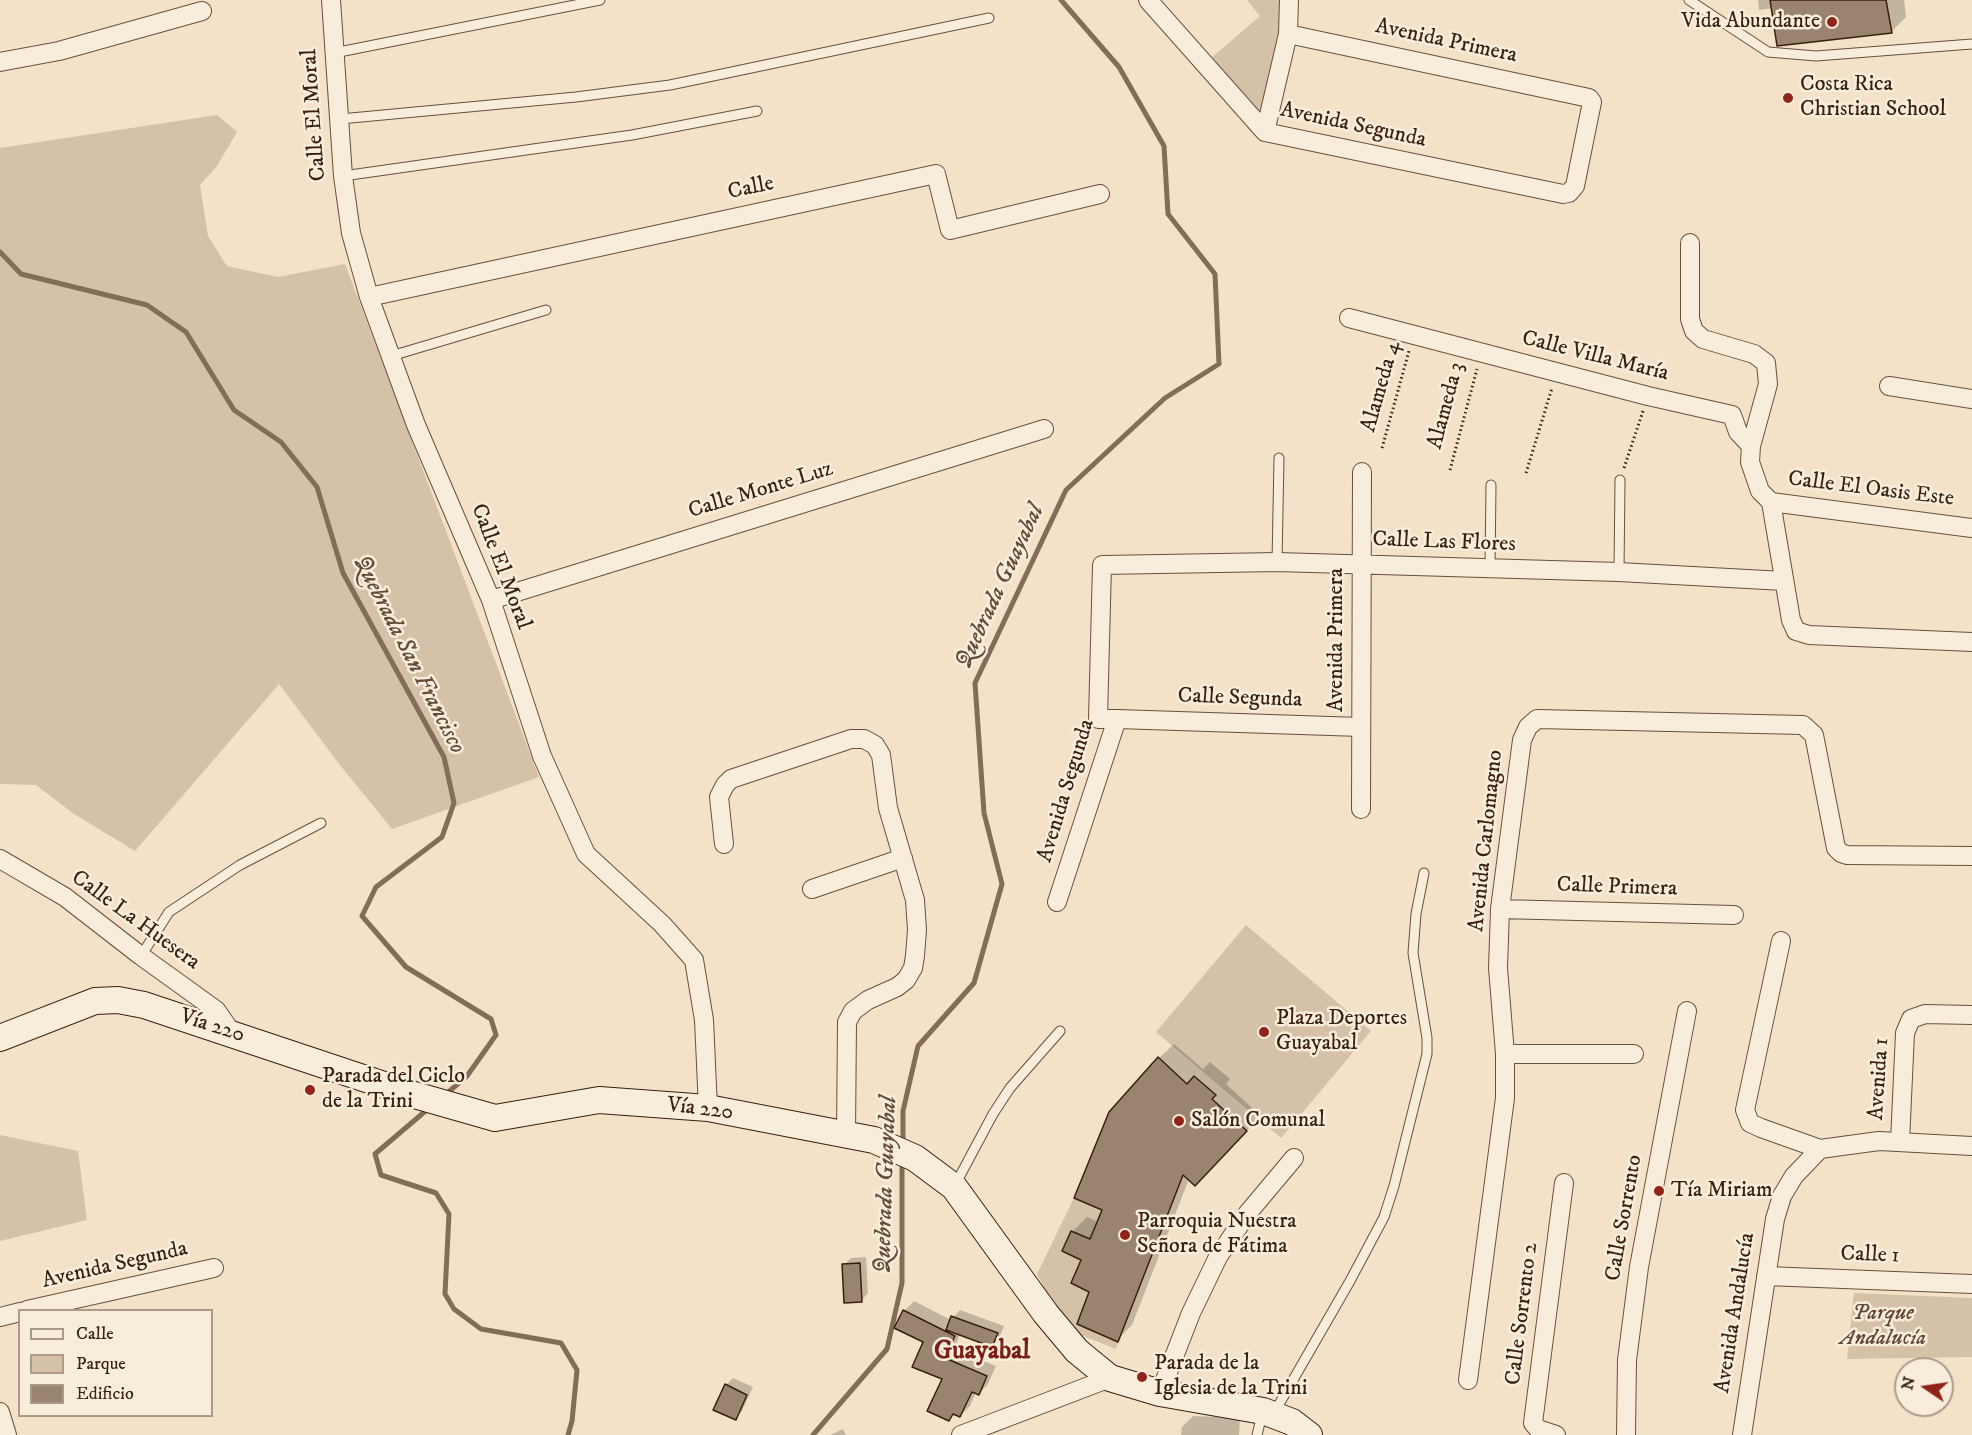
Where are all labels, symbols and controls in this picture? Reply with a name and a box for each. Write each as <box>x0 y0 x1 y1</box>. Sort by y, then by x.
place label: Vida Abundante <box>1681 9 1820 35</box>
street label: Avenida Primera <box>1373 14 1519 70</box>
marker: Vida Abundante <box>1825 15 1839 29</box>
street label: Calle El Moral <box>297 48 333 182</box>
place label: Costa Rica Christian School <box>1800 72 1946 124</box>
marker: Costa Rica Christian School <box>1781 91 1795 105</box>
street label: Avenida Segunda <box>1278 98 1428 154</box>
street label: Calle <box>726 171 776 207</box>
street label: Calle Villa María <box>1519 326 1671 388</box>
street label: Alameda 4 <box>1356 339 1408 435</box>
street label: Alameda 3 <box>1423 360 1471 452</box>
street label: Calle Monte Luz <box>686 456 836 526</box>
street label: Calle El Oasis Este <box>1787 467 1955 513</box>
street label: Calle El Moral <box>464 500 536 634</box>
water label: Quebrada Guayabal <box>950 500 1052 674</box>
street label: Calle Las Flores <box>1372 527 1516 559</box>
water label: Quebrada San Francisco <box>346 551 470 759</box>
street label: Avenida Primera <box>1324 568 1350 712</box>
street label: Calle Segunda <box>1177 684 1303 714</box>
street label: Avenida Segunda <box>1033 716 1101 866</box>
street label: Avenida Carlomagno <box>1464 749 1510 933</box>
street label: Calle La Huesera <box>65 865 205 977</box>
street label: Calle Primera <box>1556 873 1678 903</box>
street label: Vía 220 <box>176 1004 248 1050</box>
place label: Plaza Deportes Guayabal <box>1276 1006 1407 1058</box>
marker: Plaza Deportes Guayabal <box>1257 1025 1271 1039</box>
street label: Avenida 1 <box>1864 1037 1896 1121</box>
place label: Parada del Ciclo de la Trini <box>322 1064 465 1116</box>
marker: Parada del Ciclo de la Trini <box>303 1083 317 1097</box>
street label: Vía 220 <box>665 1093 735 1127</box>
water label: Quebrada Guayabal <box>870 1096 904 1274</box>
place label: Salón Comunal <box>1191 1108 1325 1134</box>
marker: Salón Comunal <box>1172 1114 1186 1128</box>
street label: Calle Sorrento <box>1601 1153 1649 1283</box>
place label: Tía Miriam <box>1671 1178 1772 1204</box>
marker: Tía Miriam <box>1652 1184 1666 1198</box>
place label: Parroquia Nuestra Señora de Fátima <box>1137 1209 1297 1260</box>
marker: Parroquia Nuestra Señora de Fátima <box>1118 1228 1132 1242</box>
street label: Avenida Andalucía <box>1710 1231 1762 1395</box>
street label: Avenida Segunda <box>40 1236 190 1296</box>
street label: Calle Sorrento 2 <box>1501 1241 1545 1387</box>
street label: Calle 1 <box>1840 1242 1900 1270</box>
park label: Parque Andalucía <box>1840 1301 1926 1352</box>
legend <box>18 1309 213 1417</box>
text: Calle <box>76 1323 114 1345</box>
district label: Guayabal <box>934 1337 1030 1369</box>
place label: Parada de la Iglesia de la Trini <box>1154 1351 1307 1402</box>
text: Parque <box>76 1353 126 1375</box>
north arrow <box>1894 1357 1954 1417</box>
marker: Parada de la Iglesia de la Trini <box>1135 1370 1149 1384</box>
text: N <box>1897 1375 1920 1392</box>
text: Edificio <box>76 1383 134 1405</box>

